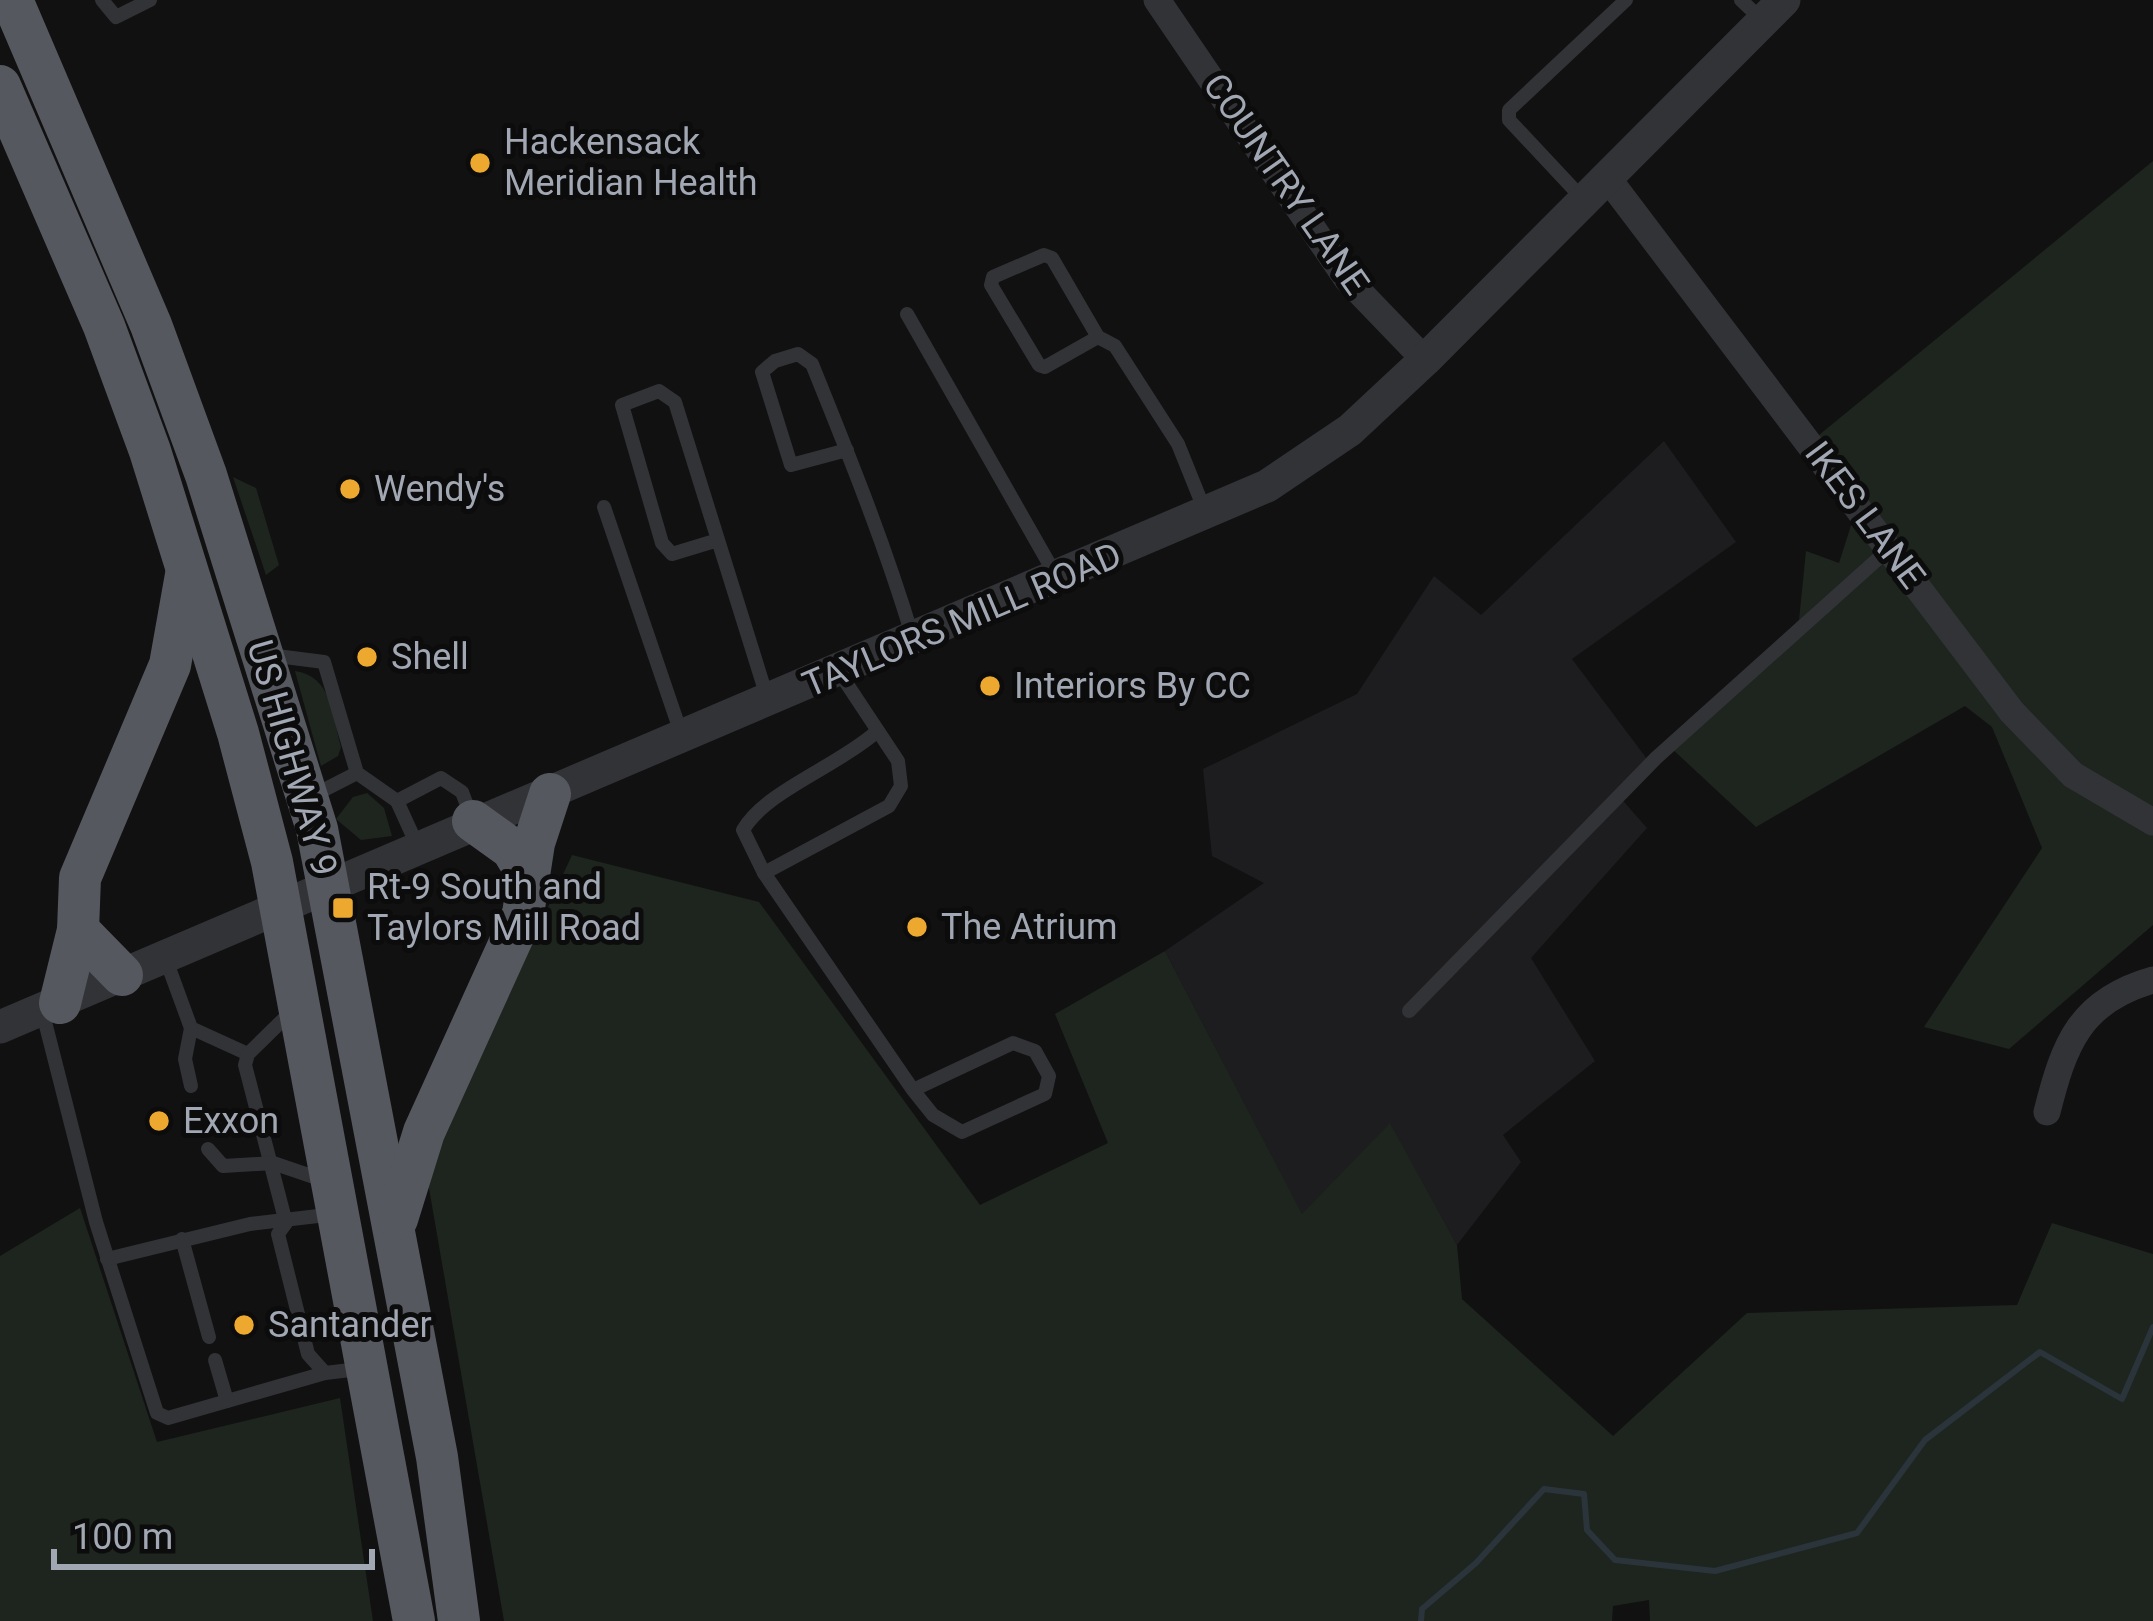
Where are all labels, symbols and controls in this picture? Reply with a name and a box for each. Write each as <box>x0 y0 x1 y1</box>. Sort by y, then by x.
street label: COUNTRY LANE <box>1194 66 1378 302</box>
place label: Hackensack Meridian Health <box>504 121 758 204</box>
marker: Hackensack Meridian Health <box>467 150 493 176</box>
street label: IKES LANE <box>1796 433 1934 597</box>
place label: Wendy's <box>374 468 505 510</box>
marker: Wendy's <box>337 476 363 502</box>
street label: TAYLORS MILL ROAD <box>797 534 1127 706</box>
street label: US HIGHWAY 9 <box>238 635 346 881</box>
place label: Shell <box>391 636 469 678</box>
marker: Shell <box>354 644 380 670</box>
place label: Interiors By CC <box>1014 665 1251 707</box>
marker: Interiors By CC <box>977 673 1003 699</box>
place label: Rt-9 South and Taylors Mill Road <box>367 866 641 949</box>
marker: Rt-9 South and Taylors Mill Road <box>330 895 356 921</box>
place label: The Atrium <box>941 906 1118 948</box>
marker: The Atrium <box>904 914 930 940</box>
place label: Exxon <box>183 1100 279 1142</box>
marker: Exxon <box>146 1108 172 1134</box>
place label: Santander <box>268 1304 432 1346</box>
marker: Santander <box>231 1312 257 1338</box>
scale bar <box>54 1495 372 1569</box>
text: 100 m <box>72 1516 173 1558</box>

